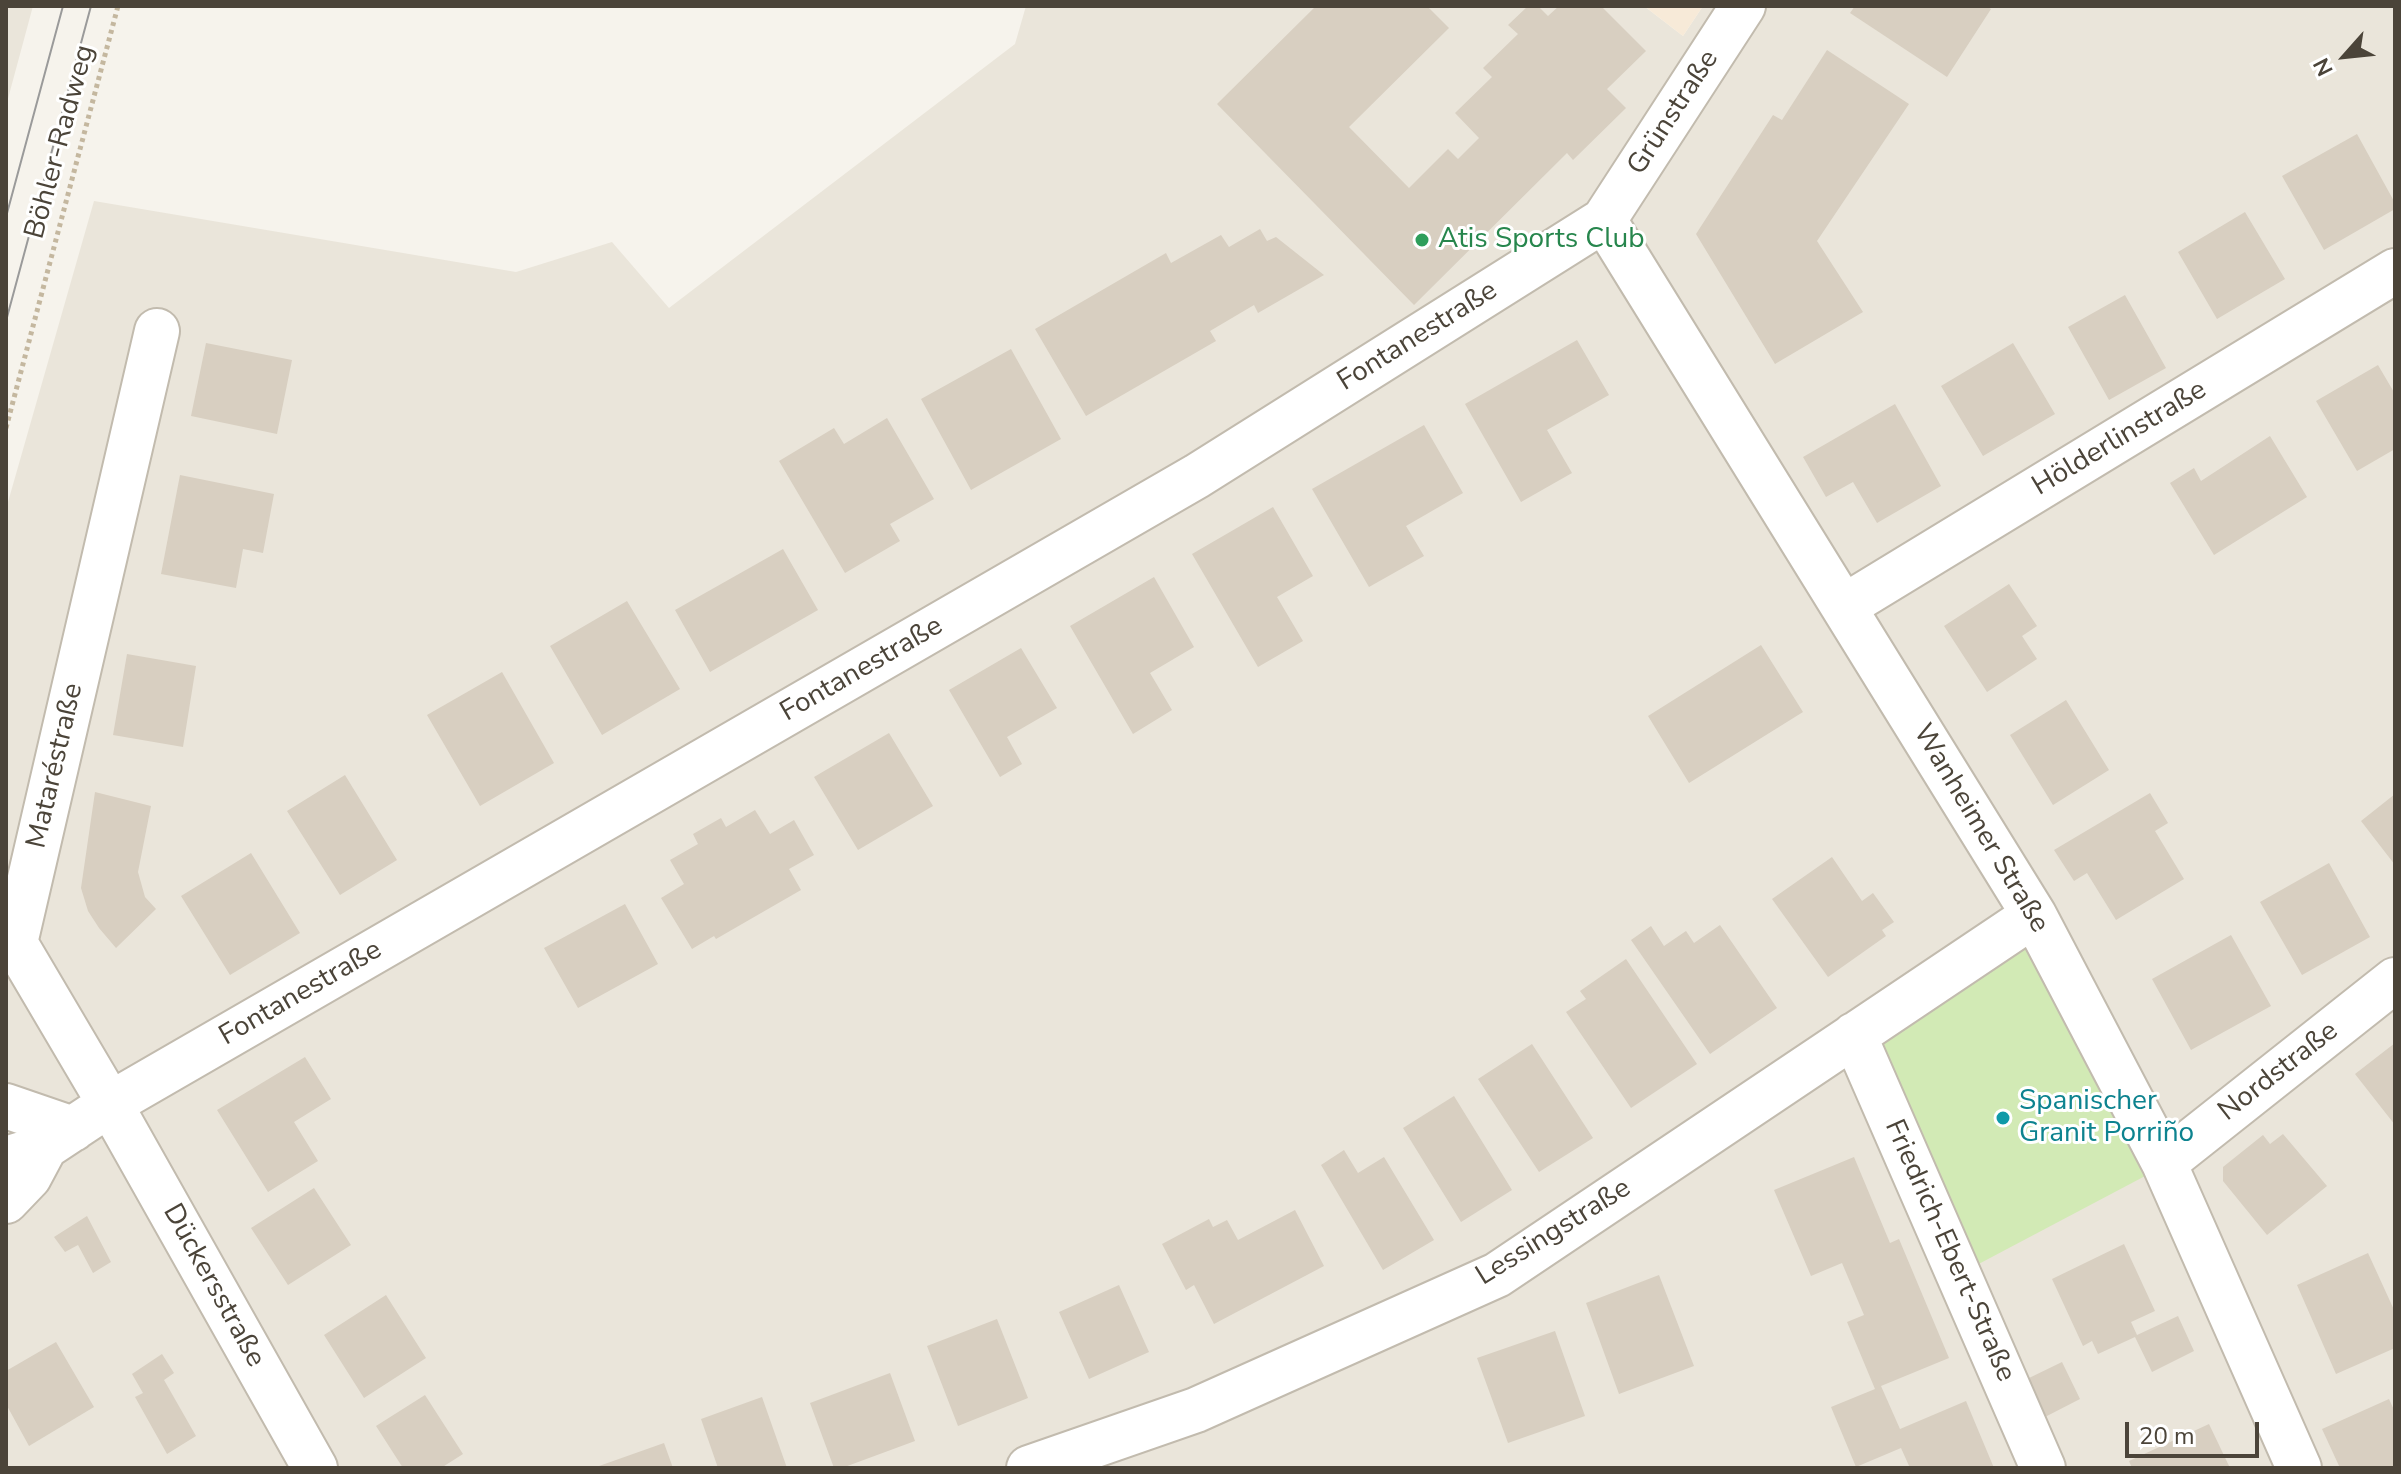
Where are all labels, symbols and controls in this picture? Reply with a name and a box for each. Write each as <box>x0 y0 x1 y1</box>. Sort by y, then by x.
north arrow <box>2305 16 2385 96</box>
street label: Böhler-Radweg <box>19 41 103 243</box>
street label: Grünstraße <box>1621 44 1727 182</box>
text: N <box>2307 53 2341 81</box>
place label: Atis Sports Club <box>1438 223 1645 257</box>
marker: Atis Sports Club <box>1413 231 1431 249</box>
street label: Fontanestraße <box>1332 275 1504 399</box>
street label: Hölderlinstraße <box>2027 374 2213 504</box>
street label: Fontanestraße <box>775 610 949 730</box>
street label: Mataréstraße <box>21 680 91 852</box>
street label: Wanheimer Straße <box>1905 719 2055 939</box>
street label: Fontanestraße <box>214 934 388 1054</box>
street label: Nordstraße <box>2213 1015 2345 1129</box>
place label: Spanischer Granit Porriño <box>2019 1085 2194 1151</box>
marker: Spanischer Granit Porriño <box>1994 1109 2012 1127</box>
street label: Friedrich-Ebert-Straße <box>1876 1115 2022 1387</box>
street label: Lessingstraße <box>1471 1172 1637 1294</box>
street label: Dückersstraße <box>154 1199 272 1373</box>
scale bar <box>2129 1406 2263 1456</box>
text: 20 m <box>2139 1420 2195 1452</box>

